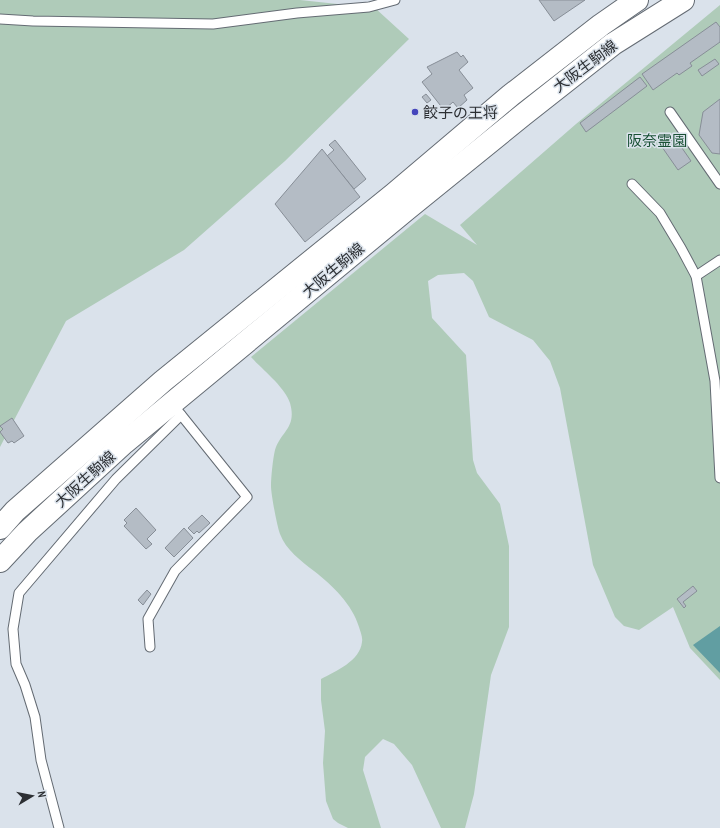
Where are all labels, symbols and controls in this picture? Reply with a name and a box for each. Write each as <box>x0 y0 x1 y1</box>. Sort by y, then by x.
street label: 大阪生駒線 <box>549 36 621 96</box>
place label: 餃子の王将 <box>423 103 498 122</box>
marker: 餃子の王将 <box>410 107 420 117</box>
park label: 阪奈霊園 <box>627 131 687 150</box>
street label: 大阪生駒線 <box>298 239 368 301</box>
street label: 大阪生駒線 <box>51 447 119 511</box>
north arrow <box>12 776 52 816</box>
text: N <box>34 790 49 798</box>

